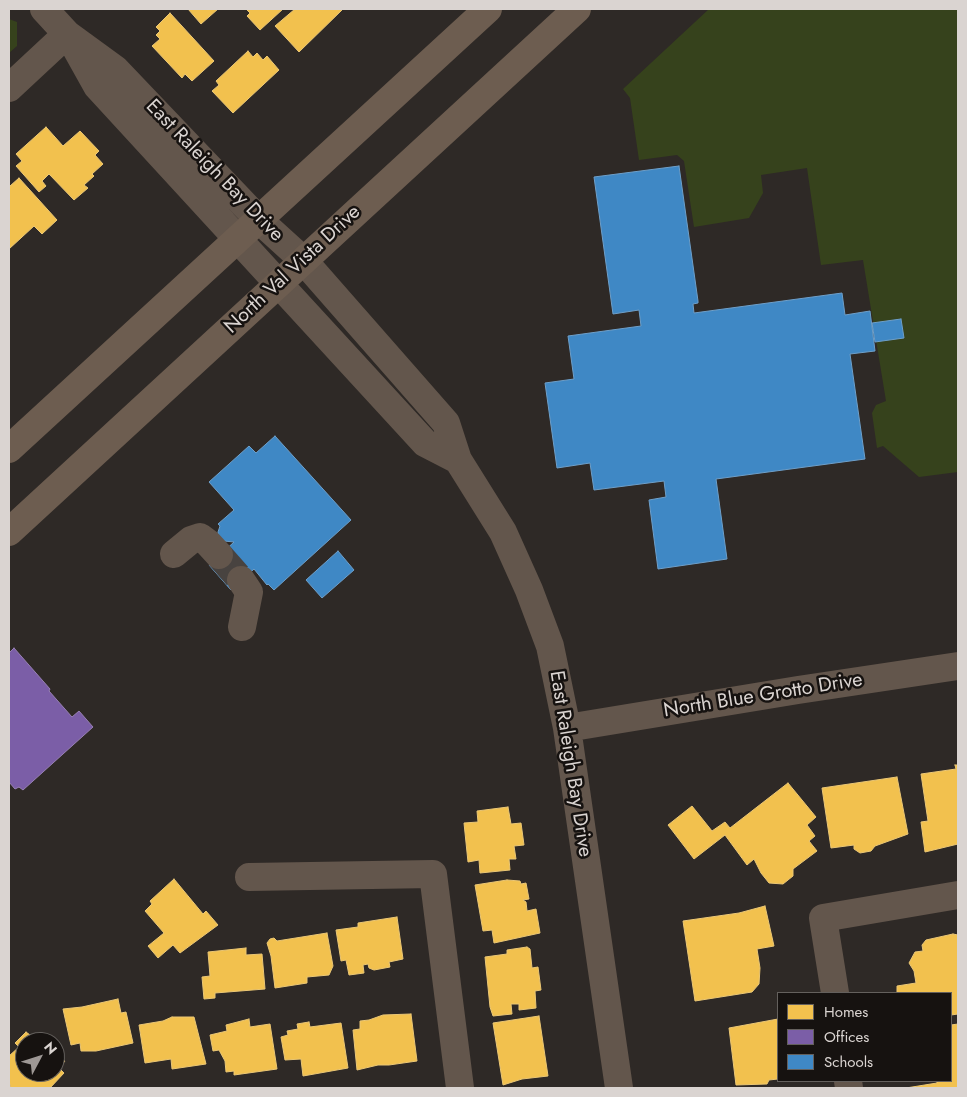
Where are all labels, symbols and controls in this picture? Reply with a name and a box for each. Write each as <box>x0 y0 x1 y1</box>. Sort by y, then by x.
street label: East Raleigh Bay Drive <box>140 95 288 247</box>
street label: North Val Vista Drive <box>220 201 366 339</box>
street label: North Blue Grotto Drive <box>662 668 864 724</box>
street label: East Raleigh Bay Drive <box>543 669 597 859</box>
legend <box>777 992 952 1082</box>
text: Homes <box>824 1001 868 1023</box>
text: Offices <box>824 1026 869 1048</box>
north arrow <box>15 1032 65 1082</box>
text: N <box>39 1037 62 1059</box>
text: Schools <box>824 1051 873 1073</box>

